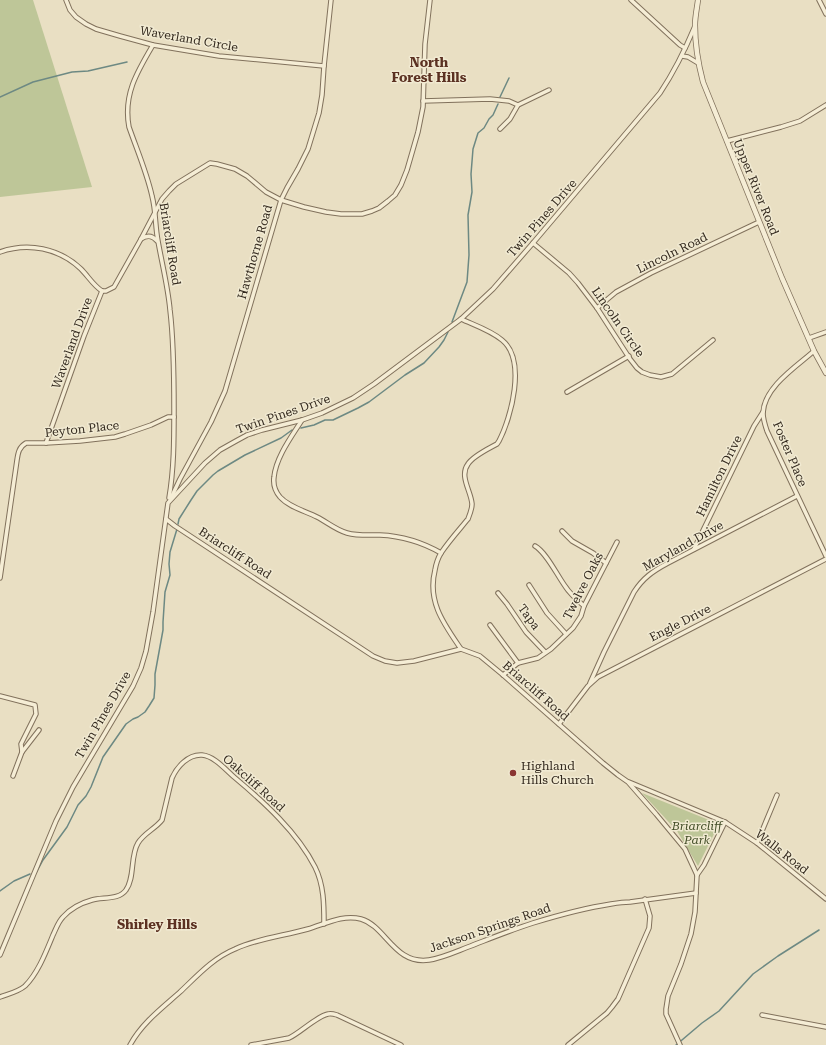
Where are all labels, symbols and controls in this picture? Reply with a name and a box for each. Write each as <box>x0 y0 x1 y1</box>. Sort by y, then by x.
street label: Waverland Circle <box>139 23 239 55</box>
district label: North Forest Hills <box>392 55 467 85</box>
street label: Upper River Road <box>730 137 782 237</box>
street label: Twin Pines Drive <box>504 176 580 260</box>
street label: Briarcliff Road <box>157 202 183 287</box>
street label: Hawthorne Road <box>235 203 275 301</box>
street label: Lincoln Road <box>634 230 710 276</box>
street label: Lincoln Circle <box>589 284 647 360</box>
street label: Waverland Drive <box>49 295 95 391</box>
street label: Twin Pines Drive <box>234 391 332 437</box>
street label: Peyton Place <box>44 418 120 440</box>
street label: Foster Place <box>770 419 810 489</box>
street label: Hamilton Drive <box>693 433 745 519</box>
street label: Maryland Drive <box>640 518 726 574</box>
street label: Briarcliff Road <box>196 524 274 582</box>
street label: Twelve Oaks <box>560 550 606 622</box>
street label: Engle Drive <box>647 601 713 644</box>
street label: Tapa <box>515 602 543 633</box>
street label: Briarcliff Road <box>500 658 572 724</box>
street label: Twin Pines Drive <box>72 668 134 761</box>
street label: Oakcliff Road <box>220 751 288 815</box>
place label: Highland Hills Church <box>521 759 594 787</box>
marker: Highland Hills Church <box>508 768 518 778</box>
park label: Briarcliff Park <box>671 819 724 847</box>
street label: Walls Road <box>753 827 812 877</box>
street label: Jackson Springs Road <box>427 901 553 955</box>
district label: Shirley Hills <box>117 917 197 932</box>

